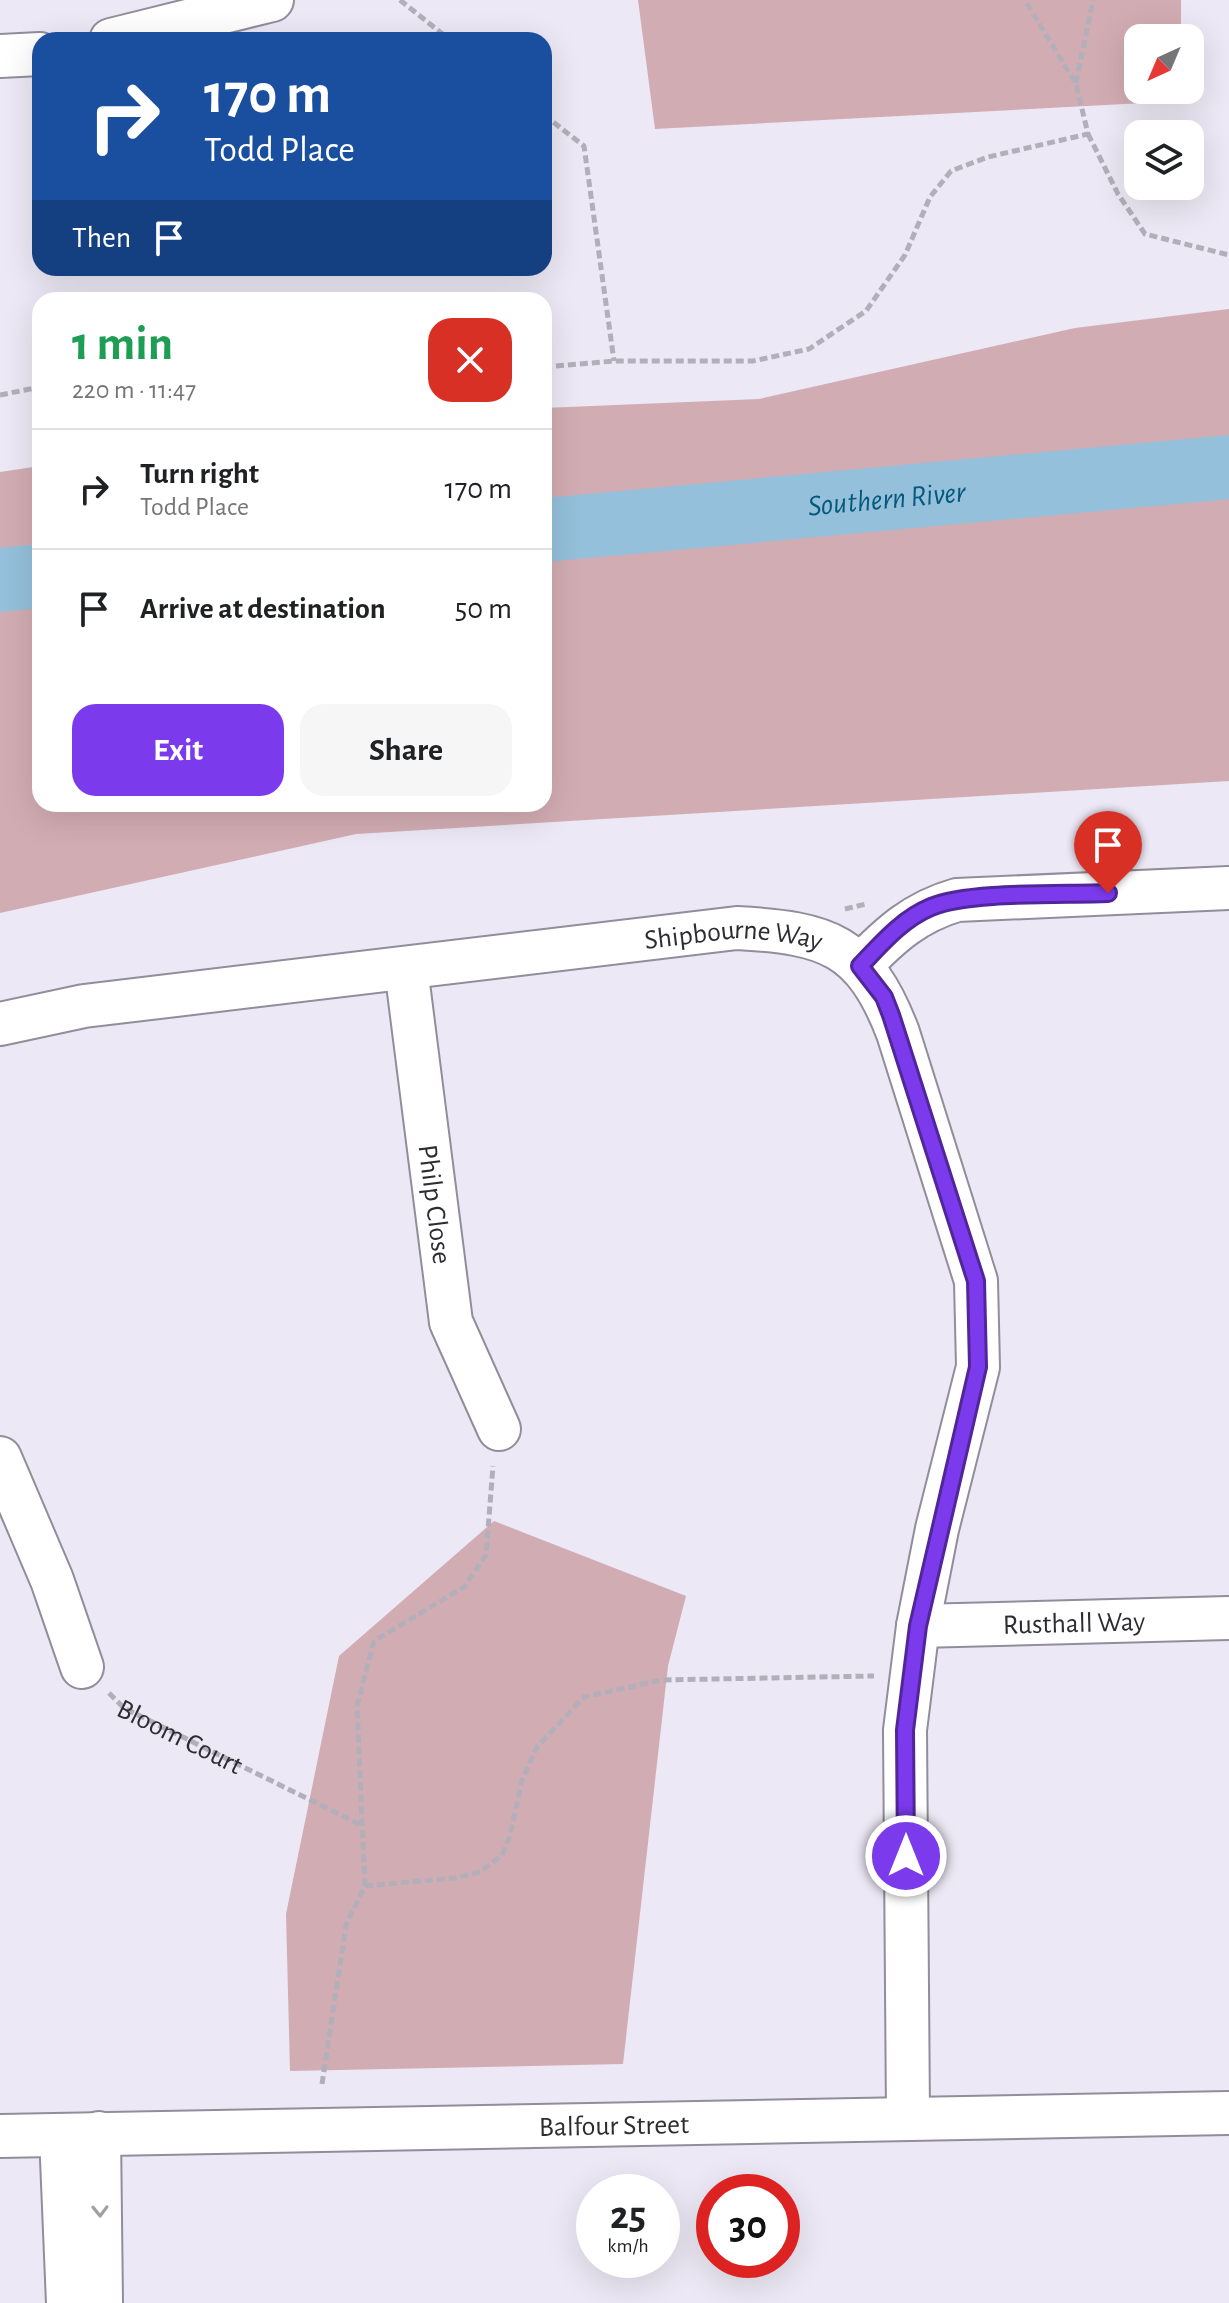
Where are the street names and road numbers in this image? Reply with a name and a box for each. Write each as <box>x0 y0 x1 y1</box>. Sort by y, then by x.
street label: Shipbourne Way <box>643 916 826 956</box>
street label: Philp Close <box>413 1143 455 1266</box>
street label: Rusthall Way <box>1002 1608 1146 1640</box>
street label: Bloom Court <box>112 1695 247 1780</box>
street label: Balfour Street <box>539 2111 689 2142</box>

